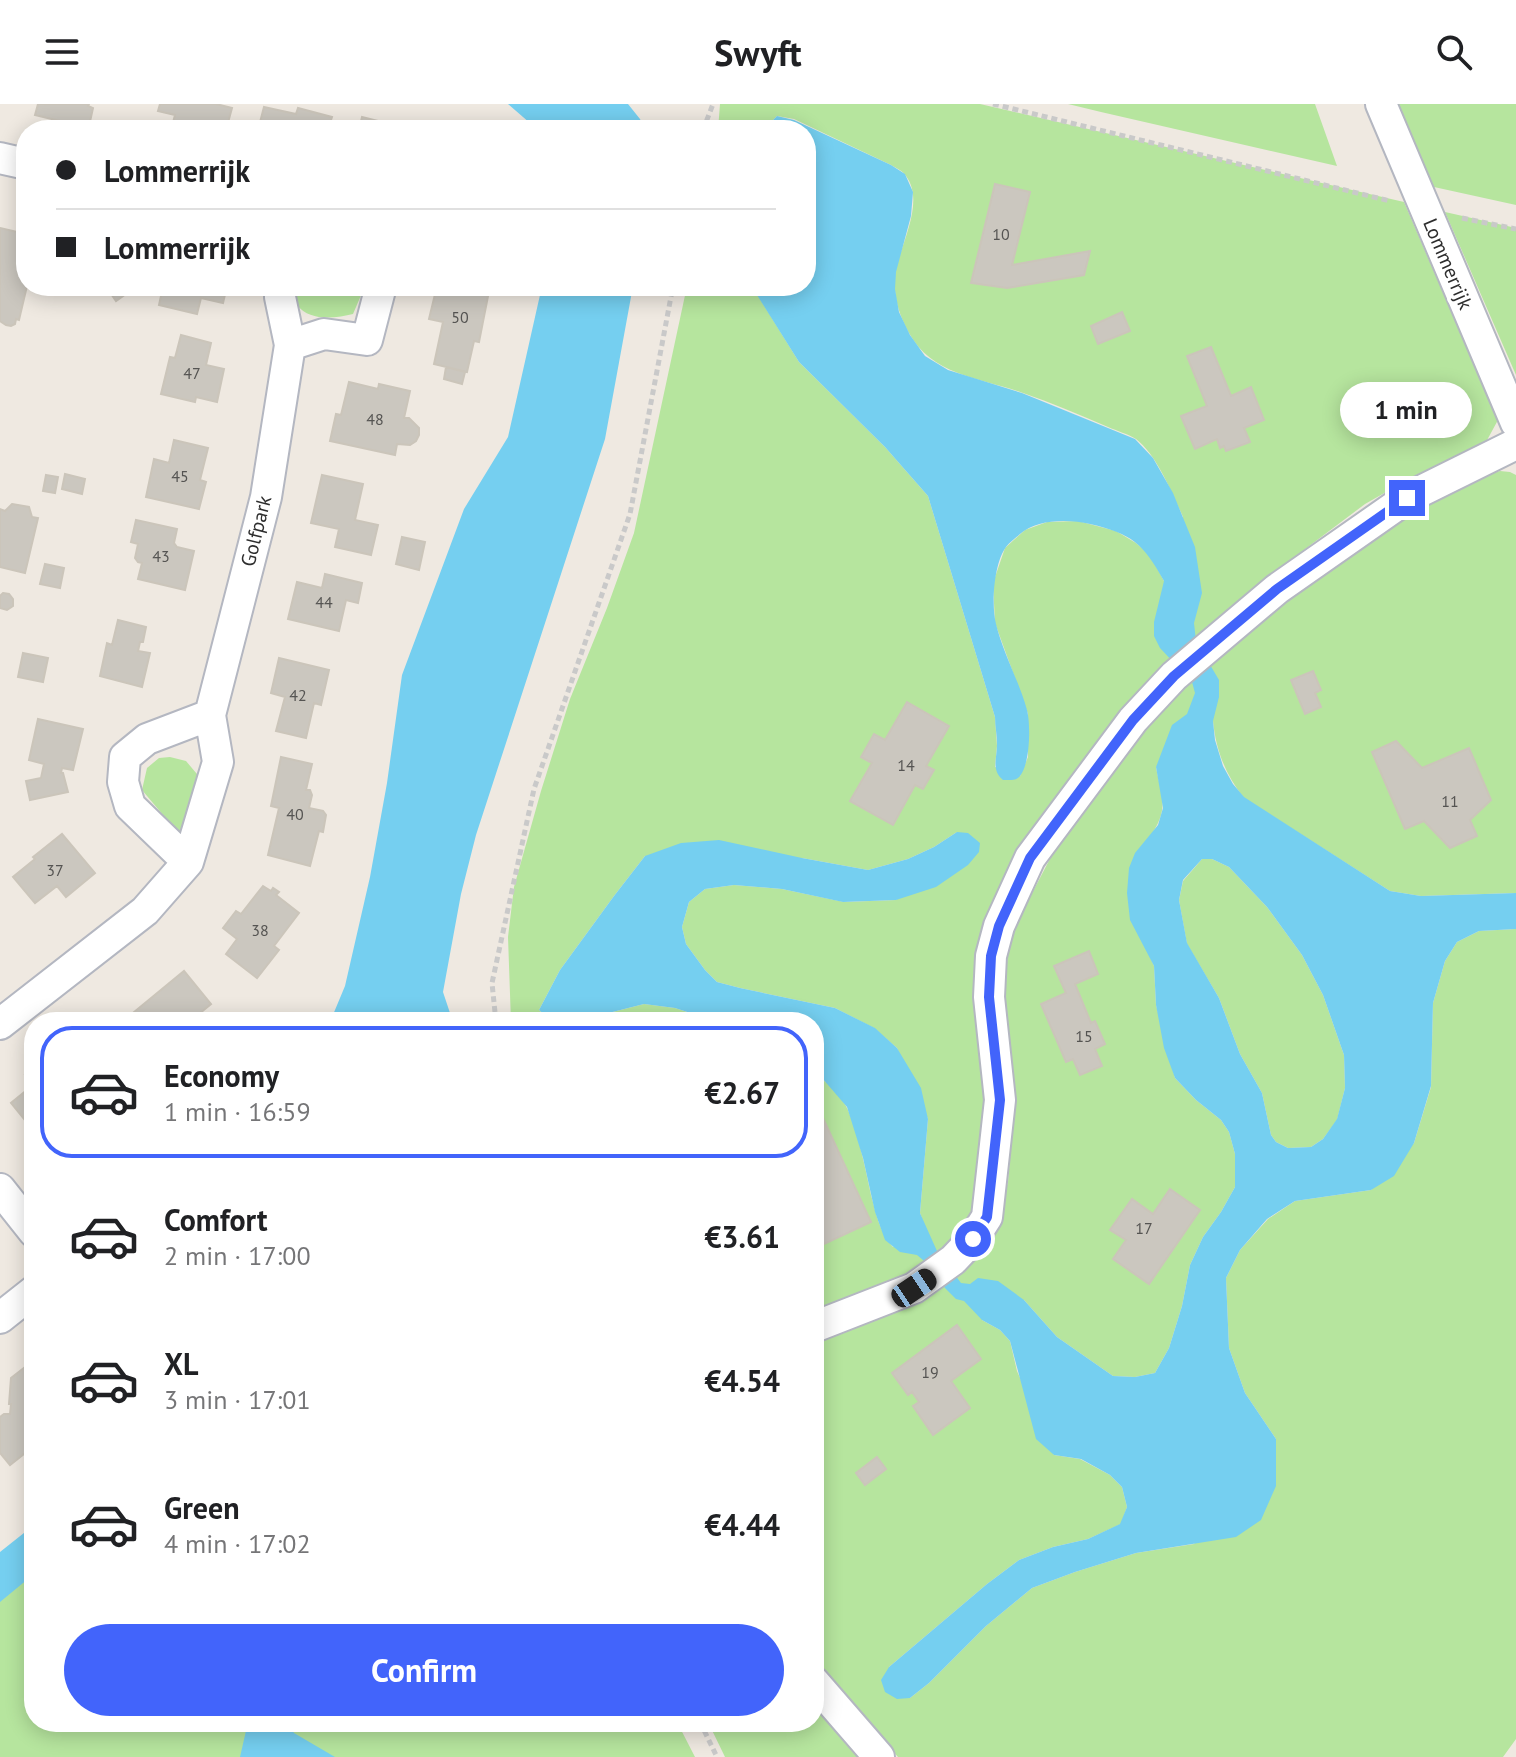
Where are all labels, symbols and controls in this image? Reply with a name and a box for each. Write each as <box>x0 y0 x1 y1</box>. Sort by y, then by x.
text: Swyft <box>714 29 802 76</box>
icon: menu <box>40 30 84 74</box>
icon: search <box>1432 30 1476 74</box>
text: Lommerrijk <box>104 151 250 190</box>
street label: Lommerrijk <box>1417 215 1479 314</box>
house number: 10 <box>992 224 1010 244</box>
text: Lommerrijk <box>104 228 250 267</box>
house number: 50 <box>451 307 469 327</box>
house number: 47 <box>183 363 201 383</box>
callout: 1 min <box>1341 382 1473 438</box>
text: 1 min <box>1374 393 1438 426</box>
house number: 48 <box>366 409 384 429</box>
house number: 45 <box>171 466 189 486</box>
route end <box>1389 480 1425 516</box>
street label: Golfpark <box>235 492 277 569</box>
house number: 43 <box>152 546 170 566</box>
house number: 44 <box>315 592 333 612</box>
house number: 42 <box>289 685 307 705</box>
house number: 14 <box>897 755 915 775</box>
house number: 11 <box>1441 791 1459 811</box>
house number: 40 <box>286 804 304 824</box>
house number: 37 <box>46 860 64 880</box>
house number: 38 <box>251 920 269 940</box>
house number: 15 <box>1075 1026 1093 1046</box>
icon: car <box>68 1056 140 1128</box>
text: Economy <box>164 1056 279 1095</box>
text: €2.67 <box>705 1073 780 1112</box>
text: 1 min · 16:59 <box>164 1095 311 1128</box>
icon: car <box>68 1200 140 1272</box>
text: Comfort <box>164 1200 267 1239</box>
text: €3.61 <box>705 1217 780 1256</box>
house number: 17 <box>1135 1218 1153 1238</box>
route start <box>955 1221 991 1257</box>
text: 2 min · 17:00 <box>164 1239 311 1272</box>
car <box>887 1265 941 1311</box>
icon: car <box>68 1344 140 1416</box>
text: XL <box>164 1344 198 1383</box>
text: €4.54 <box>705 1361 780 1400</box>
house number: 19 <box>921 1362 939 1382</box>
text: 3 min · 17:01 <box>164 1383 311 1416</box>
icon: car <box>68 1488 140 1560</box>
text: Green <box>164 1488 239 1527</box>
text: €4.44 <box>705 1505 780 1544</box>
text: 4 min · 17:02 <box>164 1527 311 1560</box>
button: Confirm <box>64 1624 784 1716</box>

